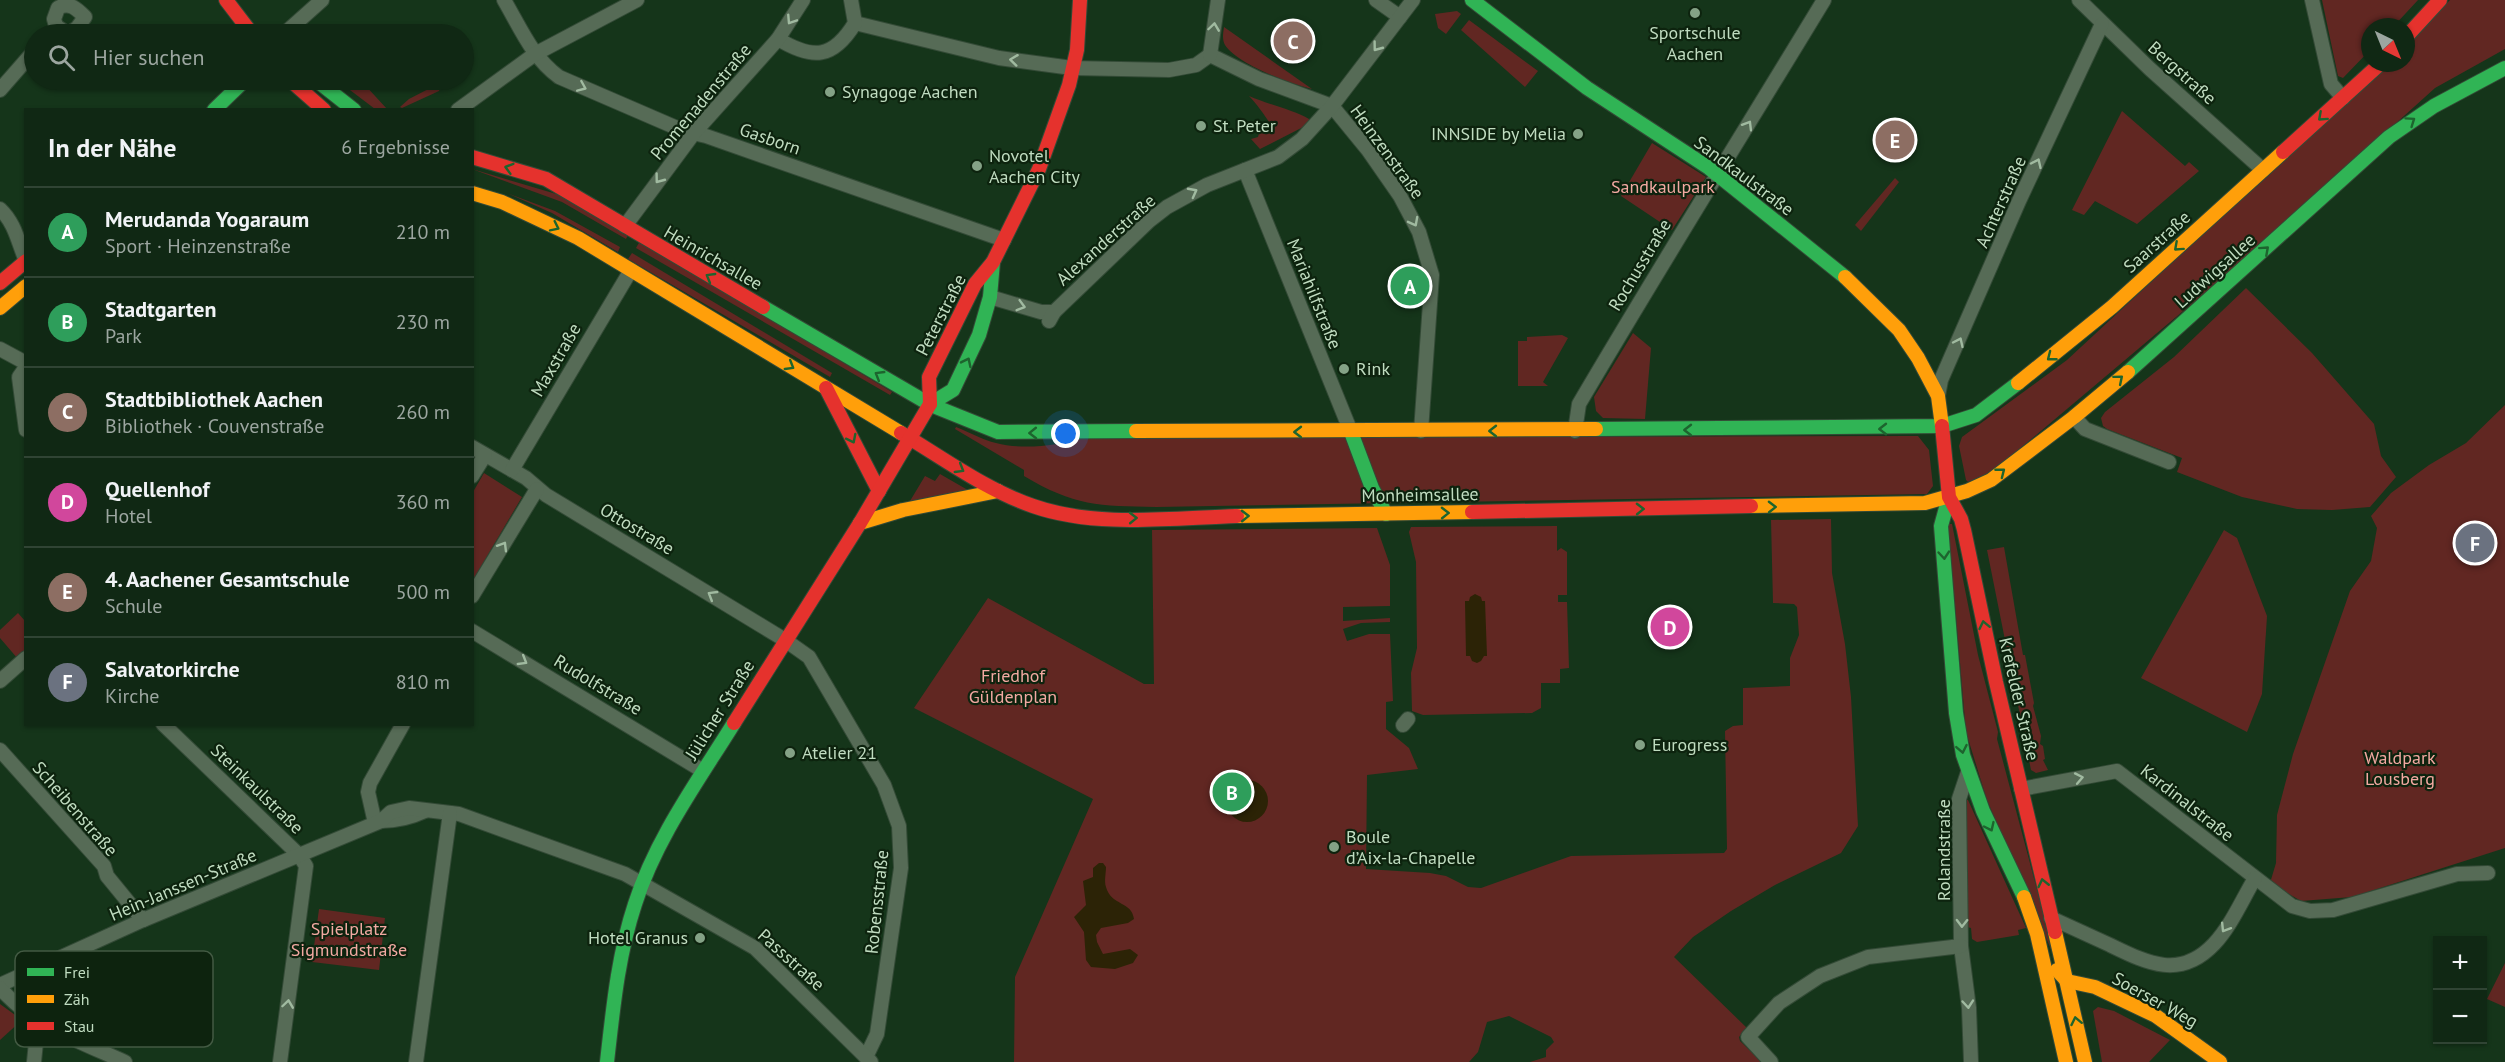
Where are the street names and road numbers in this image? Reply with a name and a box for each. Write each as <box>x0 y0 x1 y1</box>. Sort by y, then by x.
street label: Bergstraße <box>2143 36 2221 109</box>
street label: Promenadenstraße <box>645 39 756 165</box>
street label: Heinzenstraße <box>1345 100 1429 203</box>
street label: Gasborn <box>737 117 804 160</box>
street label: Sandkaulstraße <box>1690 131 1799 221</box>
street label: Achterstraße <box>1970 152 2031 251</box>
street label: Alexanderstraße <box>1051 189 1160 290</box>
street label: Saarstraße <box>2118 206 2195 278</box>
street label: Rochusstraße <box>1603 215 1676 315</box>
street label: Heinrichsallee <box>660 220 767 295</box>
street label: Ludwigsallee <box>2169 228 2260 313</box>
street label: Mariahilfstraße <box>1282 235 1347 352</box>
street label: Peterstraße <box>910 270 971 359</box>
street label: Maxstraße <box>525 319 586 401</box>
street label: Monheimsallee <box>1361 482 1479 507</box>
street label: Ottostraße <box>596 497 679 560</box>
street label: Krefelder Straße <box>1994 635 2045 763</box>
street label: Rudolfstraße <box>550 649 647 720</box>
street label: Jülicher Straße <box>679 655 759 765</box>
street label: Steinkaulstraße <box>206 739 309 839</box>
street label: Scheibenstraße <box>28 756 123 861</box>
street label: Kardinalstraße <box>2136 759 2239 846</box>
street label: Rolandstraße <box>1932 799 1955 901</box>
street label: Hein-Janssen-Straße <box>106 843 260 926</box>
street label: Robensstraße <box>860 849 893 955</box>
street label: Passstraße <box>753 924 830 996</box>
street label: Soerser Weg <box>2108 967 2202 1033</box>

